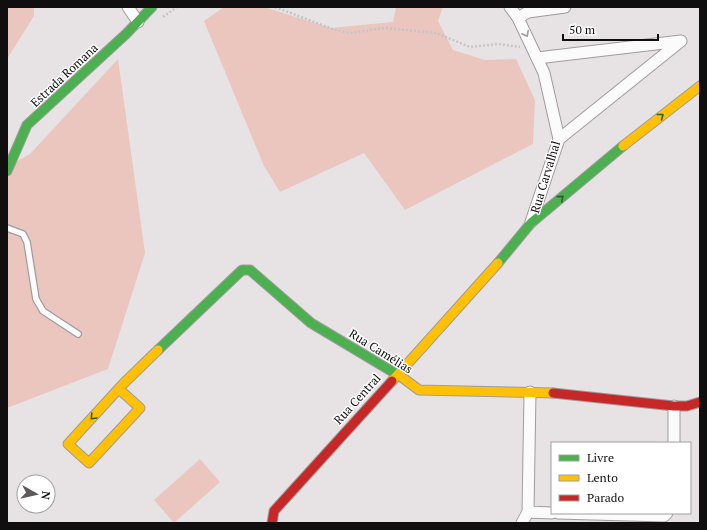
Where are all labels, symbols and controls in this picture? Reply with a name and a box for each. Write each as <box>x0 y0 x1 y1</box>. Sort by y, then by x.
scale bar <box>563 16 658 42</box>
text: 50 m <box>569 22 596 37</box>
one-way arrow <box>521 29 529 37</box>
street label: Estrada Romana <box>27 40 101 110</box>
one-way arrow <box>657 114 664 121</box>
street label: Rua Carvalhal <box>527 139 563 215</box>
one-way arrow <box>556 196 563 203</box>
street label: Rua Camélias <box>346 326 416 376</box>
street label: Rua Central <box>330 370 384 427</box>
one-way arrow <box>90 413 97 420</box>
legend <box>551 442 691 514</box>
text: Livre <box>587 450 614 465</box>
text: Lento <box>587 470 618 485</box>
north arrow <box>16 474 56 514</box>
text: N <box>38 490 53 501</box>
text: Parado <box>587 490 625 505</box>

